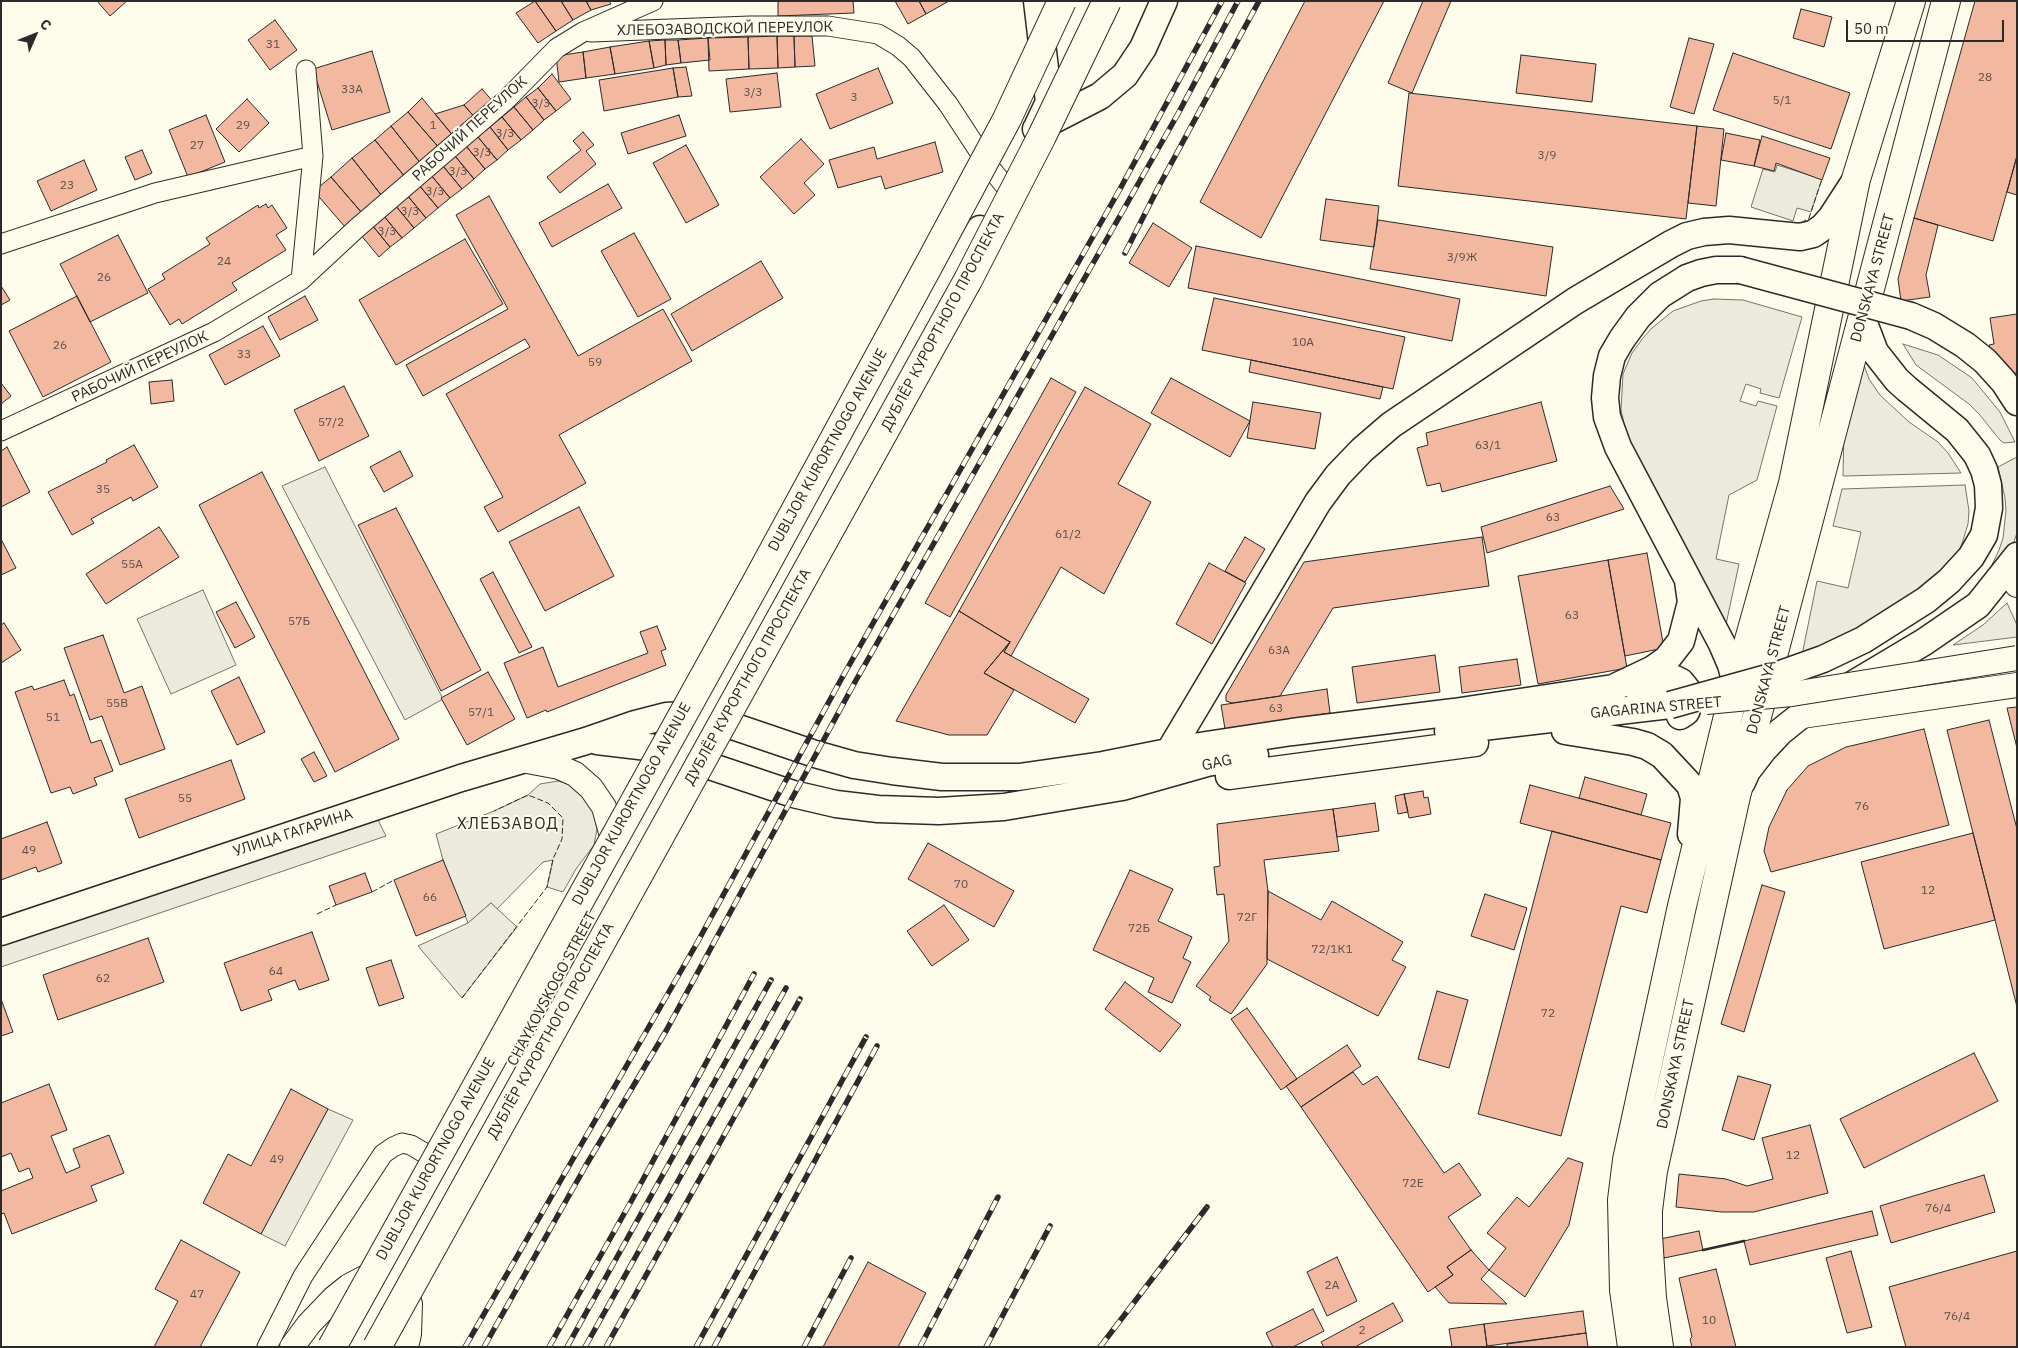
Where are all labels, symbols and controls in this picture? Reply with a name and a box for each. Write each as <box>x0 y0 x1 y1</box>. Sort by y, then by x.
north arrow <box>10 10 60 60</box>
scale bar <box>1848 10 2006 42</box>
text: С <box>36 15 55 34</box>
street label: ХЛЕБОЗАВОДСКОЙ ПЕРЕУЛОК <box>616 18 834 40</box>
text: 50 m <box>1854 19 1889 38</box>
house number: 31 <box>266 38 280 52</box>
house number: 28 <box>1978 71 1992 85</box>
street label: РАБОЧИЙ ПЕРЕУЛОК <box>409 73 531 185</box>
house number: 33А <box>341 83 363 97</box>
house number: 3/3 <box>744 86 762 100</box>
house number: 3 <box>850 91 858 105</box>
house number: 5/1 <box>1773 94 1791 108</box>
house number: 3/3 <box>532 97 550 111</box>
house number: 29 <box>236 119 250 133</box>
house number: 1 <box>429 119 437 133</box>
house number: 3/3 <box>496 127 514 141</box>
house number: 27 <box>190 139 204 153</box>
house number: 3/3 <box>473 146 491 160</box>
house number: 3/9 <box>1538 149 1556 163</box>
house number: 3/3 <box>449 165 467 179</box>
house number: 23 <box>60 179 74 193</box>
house number: 3/3 <box>426 185 444 199</box>
house number: 3/3 <box>401 205 419 219</box>
street label: ДУБЛЁР КУРОРТНОГО ПРОСПЕКТА <box>878 210 1008 434</box>
street label: DONSKAYA STREET <box>1847 212 1899 344</box>
house number: 3/3 <box>378 225 396 239</box>
house number: 3/9Ж <box>1447 251 1477 265</box>
house number: 24 <box>217 255 231 269</box>
house number: 26 <box>97 271 111 285</box>
street label: РАБОЧИЙ ПЕРЕУЛОК <box>69 327 211 407</box>
house number: 10А <box>1292 336 1314 350</box>
house number: 26 <box>53 339 67 353</box>
street label: DUBLJOR KURORTNOGO AVENUE <box>765 346 891 554</box>
house number: 33 <box>237 348 251 362</box>
house number: 59 <box>588 356 602 370</box>
house number: 57/2 <box>318 416 344 430</box>
house number: 63/1 <box>1475 439 1501 453</box>
house number: 35 <box>96 483 110 497</box>
house number: 63 <box>1546 511 1560 525</box>
house number: 61/2 <box>1055 528 1081 542</box>
house number: 55А <box>121 558 143 572</box>
street label: ДУБЛЁР КУРОРТНОГО ПРОСПЕКТА <box>681 566 815 788</box>
street label: DONSKAYA STREET <box>1743 604 1795 736</box>
house number: 63 <box>1565 609 1579 623</box>
house number: 57Б <box>288 615 310 629</box>
house number: 63А <box>1268 644 1290 658</box>
street label: GAGARINA STREET <box>1589 693 1723 723</box>
house number: 55В <box>106 697 128 711</box>
street label: DUBLJOR KURORTNOGO AVENUE <box>569 700 695 908</box>
house number: 63 <box>1269 702 1283 716</box>
house number: 57/1 <box>468 706 494 720</box>
house number: 51 <box>46 711 60 725</box>
street label: GAG <box>1200 751 1234 775</box>
house number: 55 <box>178 792 192 806</box>
house number: 76 <box>1855 800 1869 814</box>
street label: УЛИЦА ГАГАРИНА <box>231 805 355 861</box>
district label: ХЛЕБЗАВОД <box>456 814 560 834</box>
house number: 49 <box>22 844 36 858</box>
house number: 70 <box>954 878 968 892</box>
house number: 12 <box>1921 884 1935 898</box>
house number: 66 <box>423 891 437 905</box>
street label: CHAYKOVSKOGO STREET <box>504 909 600 1069</box>
house number: 72Г <box>1237 911 1257 925</box>
street label: ДУБЛЁР КУРОРТНОГО ПРОСПЕКТА <box>484 920 618 1142</box>
house number: 72Б <box>1128 922 1150 936</box>
house number: 72/1К1 <box>1311 943 1353 957</box>
house number: 64 <box>269 965 283 979</box>
house number: 62 <box>96 972 110 986</box>
street label: DONSKAYA STREET <box>1653 997 1699 1131</box>
house number: 72 <box>1541 1007 1555 1021</box>
street label: DUBLJOR KURORTNOGO AVENUE <box>373 1055 499 1263</box>
house number: 12 <box>1786 1149 1800 1163</box>
house number: 49 <box>270 1153 284 1167</box>
house number: 72Е <box>1402 1177 1424 1191</box>
house number: 76/4 <box>1925 1202 1951 1216</box>
house number: 2А <box>1325 1279 1339 1293</box>
house number: 47 <box>190 1288 204 1302</box>
house number: 76/4 <box>1944 1310 1970 1324</box>
house number: 10 <box>1702 1314 1716 1328</box>
house number: 2 <box>1358 1324 1366 1338</box>

